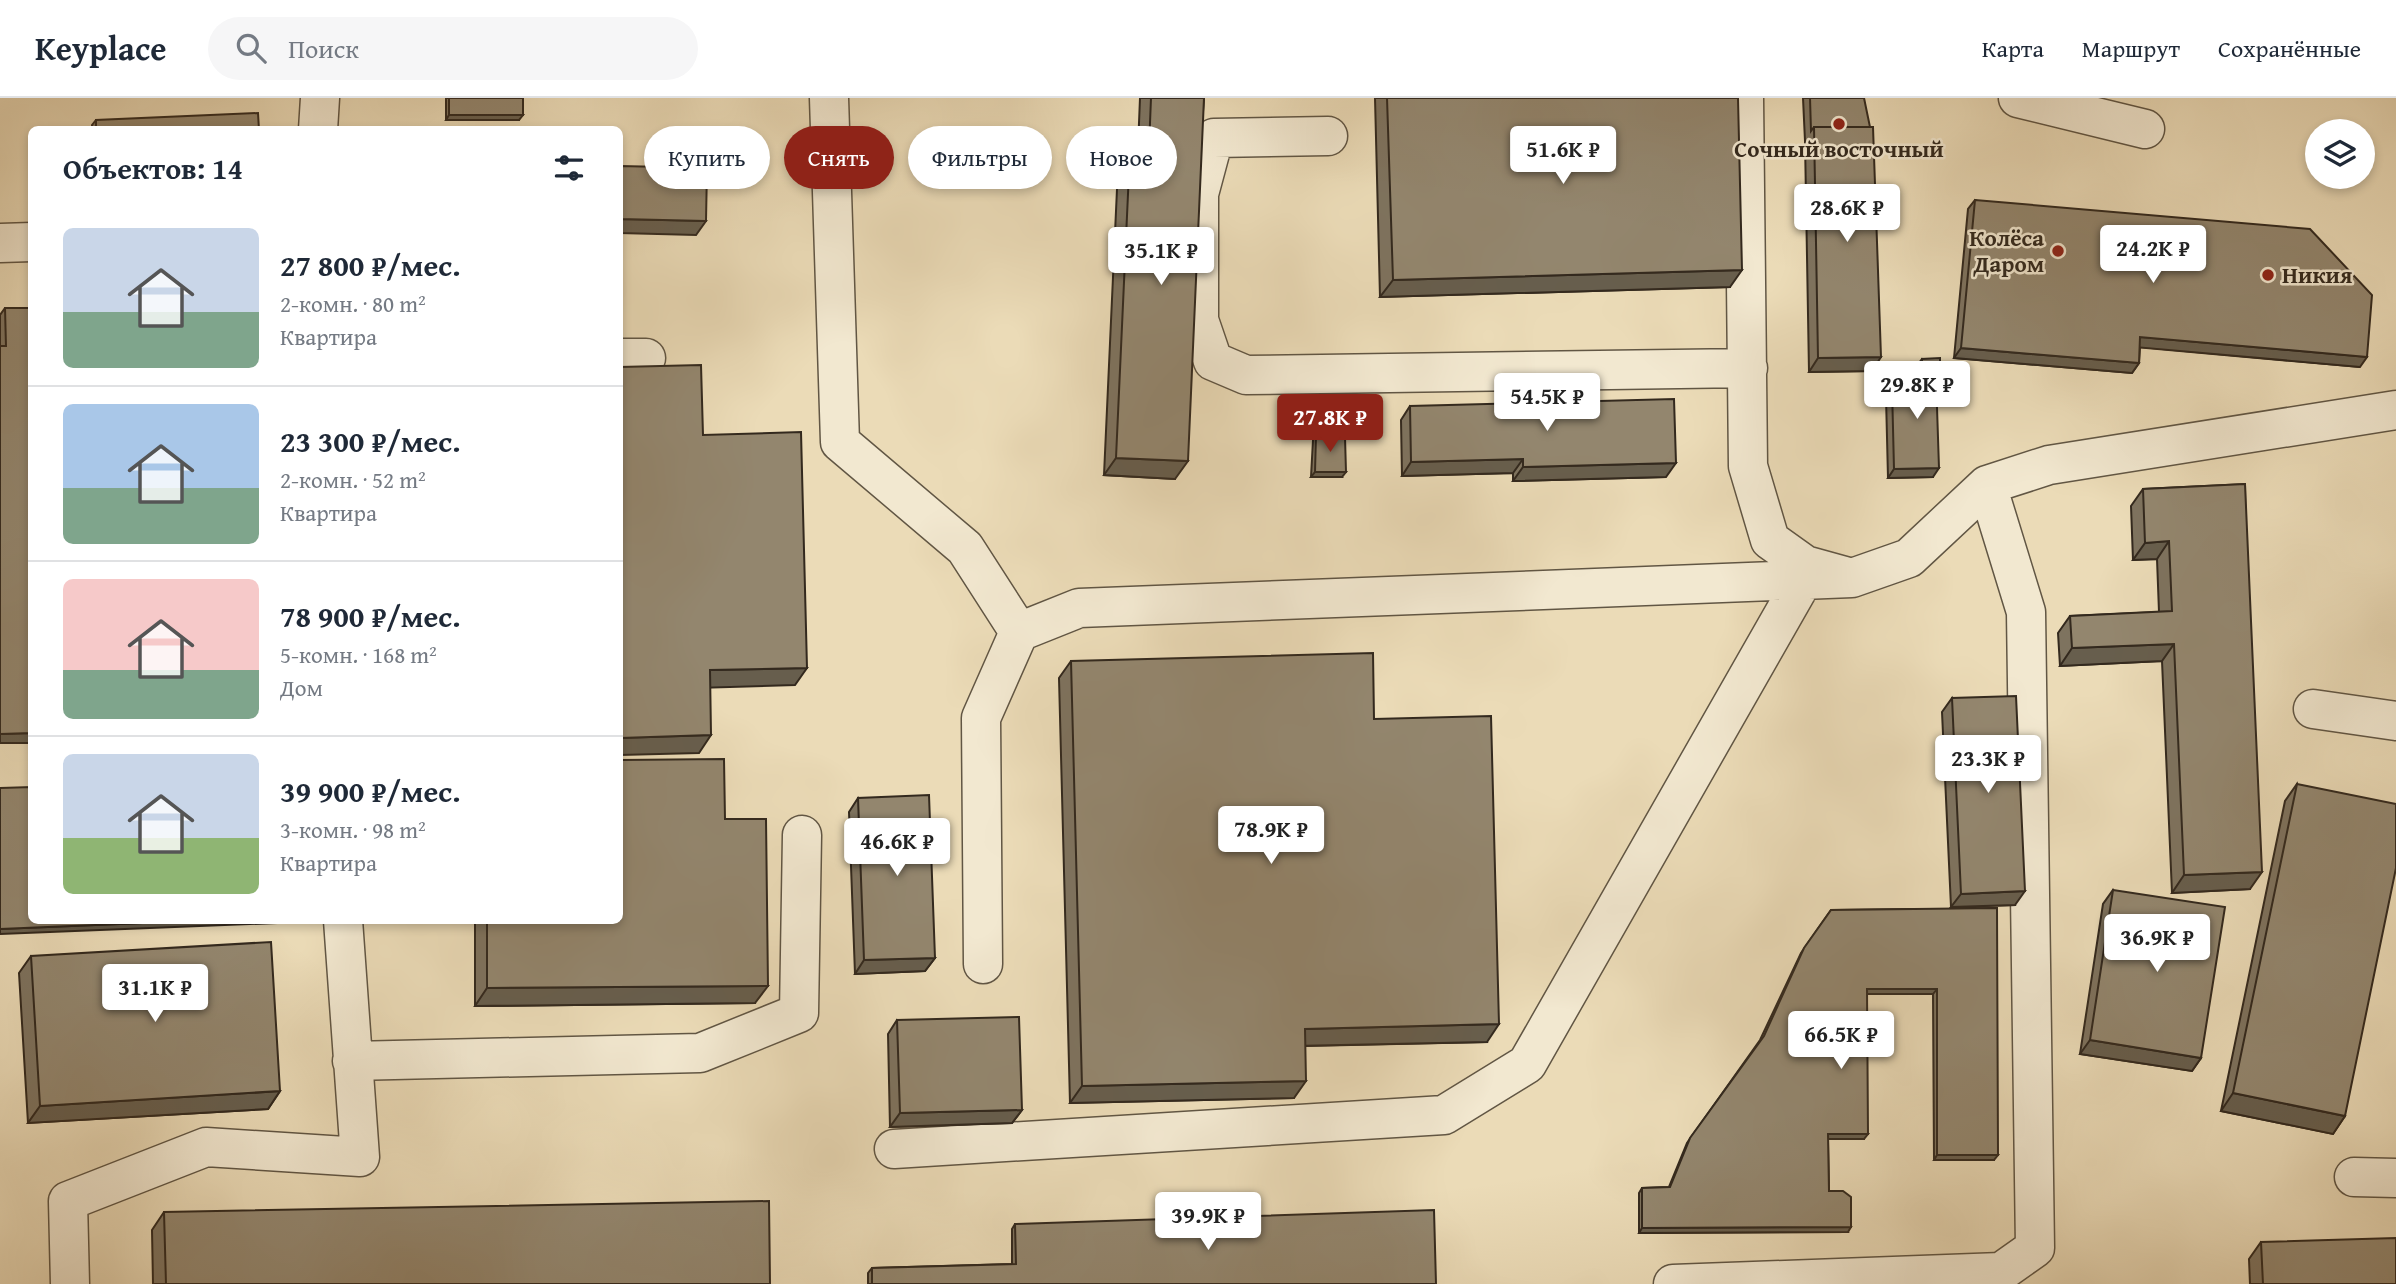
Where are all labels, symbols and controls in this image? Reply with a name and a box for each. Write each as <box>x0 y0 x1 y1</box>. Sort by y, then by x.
search box <box>208 17 698 80</box>
text: Keyplace <box>35 24 166 72</box>
icon: search <box>232 29 270 67</box>
text: Поиск <box>288 29 359 68</box>
text: Карта <box>1982 31 2044 66</box>
text: Маршрут <box>2082 31 2180 66</box>
text: Сохранённые <box>2218 31 2361 66</box>
marker: Сочный восточный <box>1831 116 1847 132</box>
map controls <box>2305 119 2375 189</box>
button: layers <box>2305 119 2375 189</box>
chip: Купить <box>644 126 770 189</box>
chip: Снять <box>784 126 894 189</box>
chip: Фильтры <box>908 126 1052 189</box>
chip: Новое <box>1066 126 1177 189</box>
pin: 51.6K ₽ <box>1498 126 1628 186</box>
text: 51.6K ₽ <box>1526 132 1600 165</box>
place label: Сочный восточный <box>1734 132 1944 165</box>
text: Объектов: 14 <box>63 146 243 190</box>
icon: filters <box>550 149 588 187</box>
pin: 28.6K ₽ <box>1782 184 1912 244</box>
text: 28.6K ₽ <box>1810 190 1884 223</box>
place label: Колёса Даром <box>1969 221 2044 280</box>
pin: 24.2K ₽ <box>2088 226 2218 285</box>
pin: 35.1K ₽ <box>1096 228 1226 287</box>
text: 24.2K ₽ <box>2116 231 2190 264</box>
text: 35.1K ₽ <box>1124 233 1198 266</box>
text: 27 800 ₽/мес. <box>280 243 461 287</box>
marker: Колёса Даром <box>2050 243 2066 259</box>
icon: home <box>119 256 203 340</box>
place label: Никия <box>2282 258 2352 291</box>
marker: Никия <box>2260 267 2276 283</box>
text: 2-комн. · 80 m² <box>280 287 426 320</box>
text: Квартира <box>280 320 377 353</box>
pin: 29.8K ₽ <box>1852 362 1982 421</box>
text: 29.8K ₽ <box>1880 367 1954 400</box>
pin: 54.5K ₽ <box>1482 374 1612 433</box>
text: 54.5K ₽ <box>1510 379 1584 412</box>
pin: 27.8K ₽ <box>1265 394 1395 454</box>
text: 27.8K ₽ <box>1293 400 1367 433</box>
text: 23 300 ₽/мес. <box>280 419 461 463</box>
icon: home <box>119 432 203 516</box>
text: 2-комн. · 52 m² <box>280 463 426 496</box>
text: Квартира <box>280 496 377 529</box>
text: 78 900 ₽/мес. <box>280 594 461 638</box>
icon: home <box>119 607 203 691</box>
text: 5-комн. · 168 m² <box>280 638 437 671</box>
text: Дом <box>280 671 323 704</box>
pin: 23.3K ₽ <box>1923 736 2053 795</box>
text: 23.3K ₽ <box>1951 741 2025 774</box>
text: 39 900 ₽/мес. <box>280 769 461 813</box>
icon: home <box>119 782 203 866</box>
pin: 78.9K ₽ <box>1206 806 1336 866</box>
text: 78.9K ₽ <box>1234 812 1308 845</box>
text: 3-комн. · 98 m² <box>280 813 426 846</box>
pin: 46.6K ₽ <box>832 818 962 878</box>
text: 46.6K ₽ <box>860 824 934 857</box>
text: Квартира <box>280 846 377 879</box>
pin: 36.9K ₽ <box>2092 914 2222 974</box>
text: 36.9K ₽ <box>2120 920 2194 953</box>
pin: 31.1K ₽ <box>90 964 220 1024</box>
text: 31.1K ₽ <box>118 970 192 1003</box>
pin: 66.5K ₽ <box>1776 1012 1906 1071</box>
text: 66.5K ₽ <box>1804 1017 1878 1050</box>
pin: 39.9K ₽ <box>1143 1192 1273 1252</box>
text: 39.9K ₽ <box>1171 1198 1245 1231</box>

